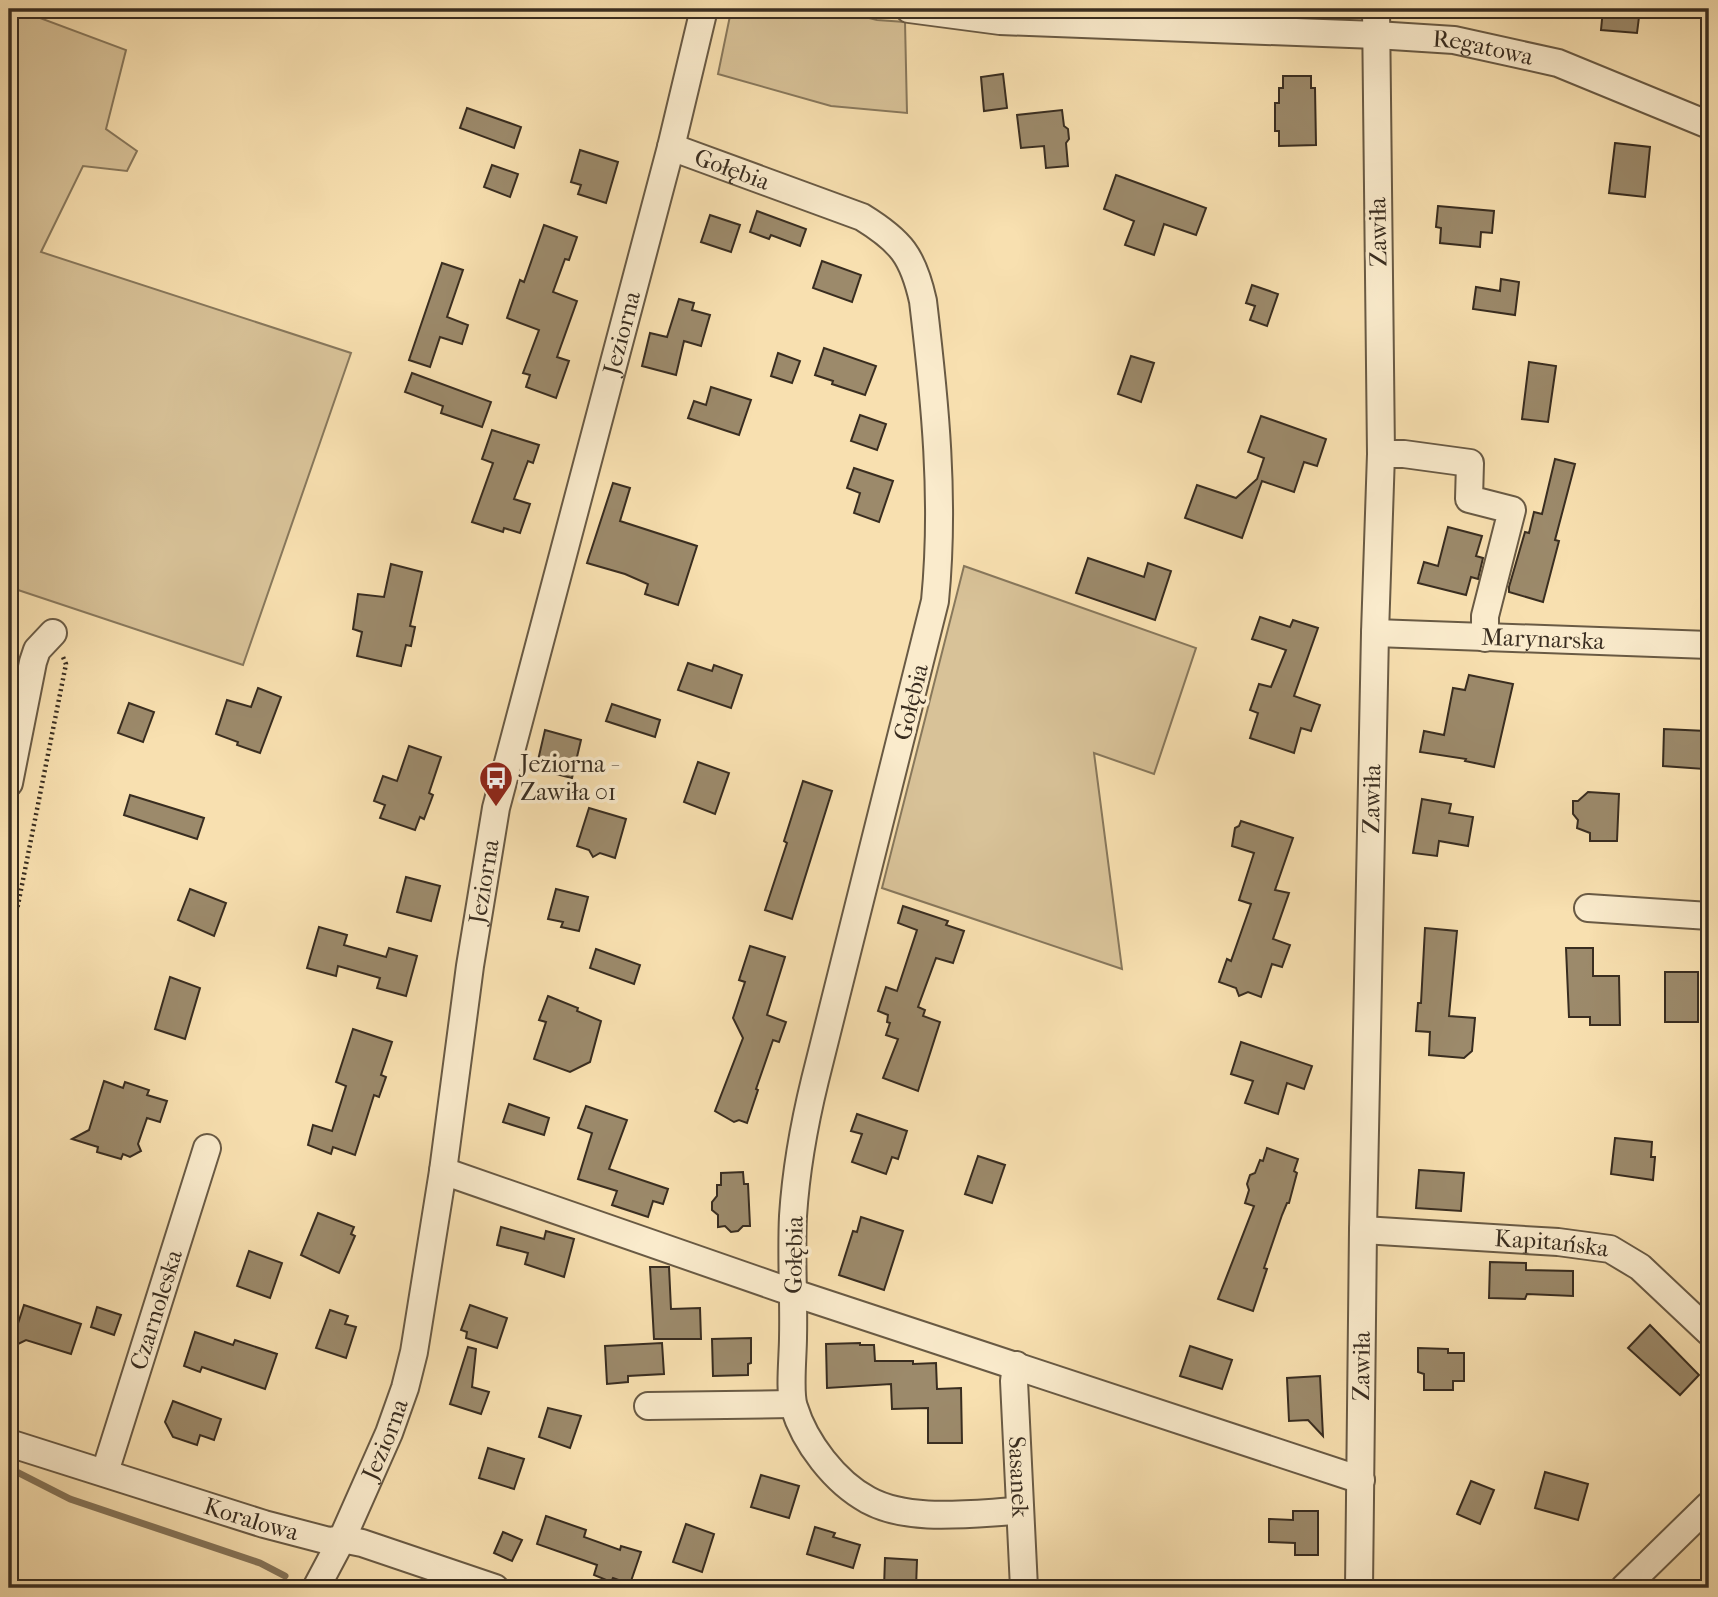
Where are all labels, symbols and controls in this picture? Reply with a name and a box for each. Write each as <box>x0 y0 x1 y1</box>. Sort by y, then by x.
street label: Regatowa <box>1432 25 1537 71</box>
street label: Gołębia <box>691 143 774 196</box>
street label: Zawiła <box>1363 196 1393 267</box>
street label: Jeziorna <box>597 287 646 380</box>
street label: Marynarska <box>1481 623 1606 655</box>
street label: Gołębia <box>888 660 935 743</box>
place label: Jeziorna - Zawiła 01 <box>518 750 619 806</box>
bus stop icon: Jeziorna - Zawiła 01 <box>477 759 515 808</box>
street label: Zawiła <box>1357 763 1386 834</box>
street label: Jeziorna <box>463 836 505 928</box>
street label: Gołębia <box>779 1215 810 1294</box>
street label: Kapitańska <box>1494 1224 1611 1263</box>
street label: Czarnoleska <box>124 1245 188 1373</box>
street label: Zawiła <box>1347 1330 1376 1401</box>
street label: Jeziorna <box>355 1394 414 1486</box>
street label: Sasanek <box>1003 1435 1035 1519</box>
street label: Koralowa <box>201 1492 302 1547</box>

